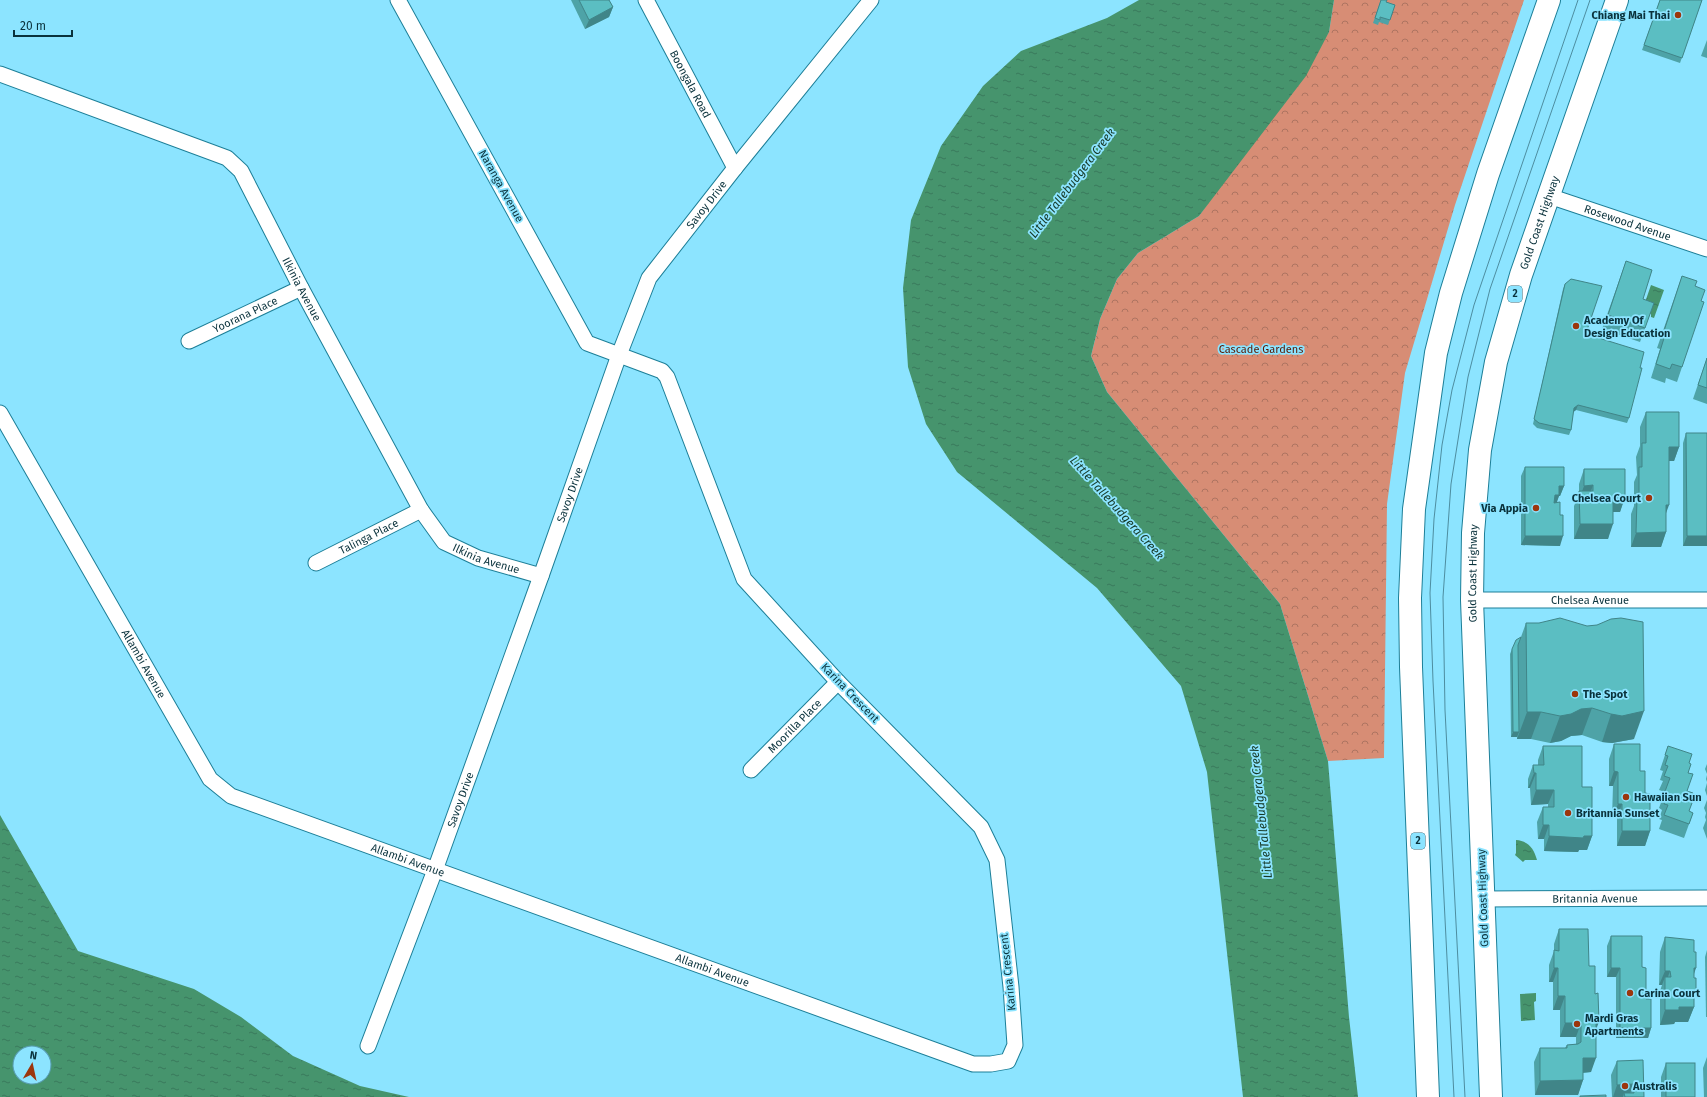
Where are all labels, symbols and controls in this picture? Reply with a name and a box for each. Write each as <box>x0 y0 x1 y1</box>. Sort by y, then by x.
place label: Chiang Mai Thai <box>1591 9 1670 22</box>
marker: Chiang Mai Thai <box>1673 10 1683 20</box>
scale bar <box>14 12 72 38</box>
text: 20 m <box>20 19 46 33</box>
street label: Boongala Road <box>667 48 714 120</box>
water label: Little Tallebudgera Creek <box>1026 125 1118 241</box>
street label: Naranga Avenue <box>476 148 526 224</box>
street label: Gold Coast Highway <box>1517 174 1562 271</box>
street label: Savoy Drive <box>683 178 729 231</box>
street label: Rosewood Avenue <box>1583 202 1673 243</box>
street label: Ilkinia Avenue <box>280 255 324 323</box>
road number: 2 <box>1508 286 1522 302</box>
street label: Yoorana Place <box>211 294 279 335</box>
place label: Academy Of Design Education <box>1583 314 1670 340</box>
marker: Academy Of Design Education <box>1571 321 1581 331</box>
park label: Cascade Gardens <box>1219 343 1303 356</box>
water label: Little Tallebudgera Creek <box>1067 454 1167 563</box>
street label: Savoy Drive <box>554 465 585 524</box>
place label: Chelsea Court <box>1572 492 1642 505</box>
marker: Chelsea Court <box>1644 493 1654 503</box>
place label: Via Appia <box>1480 502 1528 515</box>
marker: Via Appia <box>1531 503 1541 513</box>
street label: Talinga Place <box>337 516 400 557</box>
street label: Gold Coast Highway <box>1465 523 1480 623</box>
street label: Ilkinia Avenue <box>451 541 521 576</box>
street label: Chelsea Avenue <box>1551 594 1629 607</box>
street label: Allambi Avenue <box>119 627 169 700</box>
street label: Karina Crescent <box>818 661 882 725</box>
place label: The Spot <box>1583 688 1628 701</box>
marker: The Spot <box>1570 689 1580 699</box>
street label: Moorilla Place <box>765 696 824 756</box>
water label: Little Tallebudgera Creek <box>1247 744 1275 879</box>
street label: Savoy Drive <box>444 770 476 829</box>
place label: Hawaiian Sun <box>1634 791 1702 804</box>
marker: Hawaiian Sun <box>1621 792 1631 802</box>
place label: Britannia Sunset <box>1576 807 1660 820</box>
marker: Britannia Sunset <box>1563 808 1573 818</box>
road number: 2 <box>1411 833 1425 849</box>
street label: Allambi Avenue <box>369 841 446 879</box>
street label: Gold Coast Highway <box>1475 848 1491 947</box>
street label: Britannia Avenue <box>1552 892 1638 905</box>
street label: Karina Crescent <box>997 933 1019 1011</box>
street label: Allambi Avenue <box>674 951 751 989</box>
place label: Carina Court <box>1638 987 1701 1000</box>
marker: Carina Court <box>1625 988 1635 998</box>
place label: Mardi Gras Apartments <box>1584 1012 1645 1038</box>
marker: Mardi Gras Apartments <box>1572 1019 1582 1029</box>
north arrow <box>12 1045 52 1085</box>
text: N <box>29 1049 38 1063</box>
place label: Australis <box>1632 1080 1678 1093</box>
marker: Australis <box>1620 1081 1630 1091</box>

